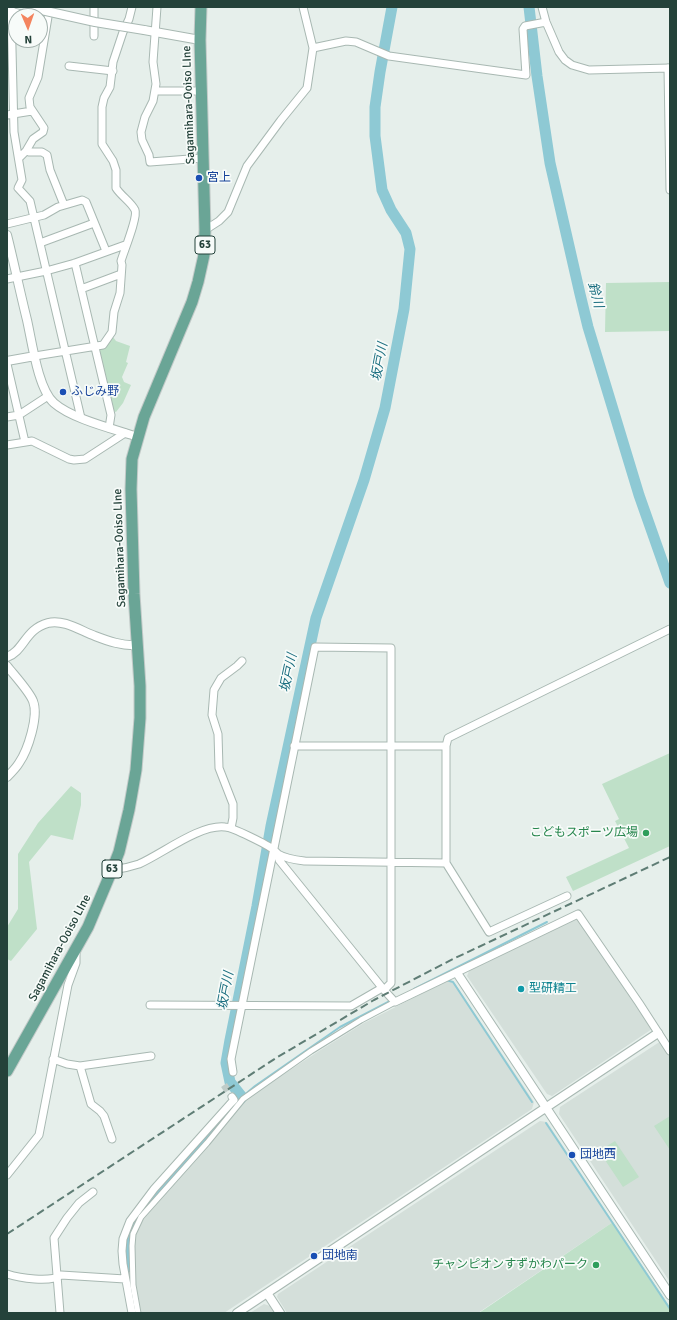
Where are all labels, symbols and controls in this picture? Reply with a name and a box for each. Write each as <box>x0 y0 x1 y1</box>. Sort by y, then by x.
north arrow <box>8 8 48 48</box>
text: N <box>24 33 32 46</box>
street label: Sagamihara-Ooiso LIne <box>180 45 198 165</box>
place label: 宮上 <box>207 171 231 185</box>
marker: 宮上 <box>194 173 204 183</box>
road number: 63 <box>195 236 215 254</box>
water label: 鈴川 <box>584 280 606 310</box>
water label: 坂戸川 <box>369 341 391 383</box>
place label: ふじみ野 <box>71 385 119 399</box>
marker: ふじみ野 <box>58 387 68 397</box>
street label: Sagamihara-Ooiso LIne <box>111 488 129 608</box>
water label: 坂戸川 <box>277 652 301 694</box>
place label: こどもスポーツ広場 <box>530 826 638 840</box>
marker: こどもスポーツ広場 <box>641 828 651 838</box>
road number: 63 <box>102 860 122 878</box>
street label: Sagamihara-Ooiso LIne <box>26 892 94 1004</box>
water label: 坂戸川 <box>215 970 237 1012</box>
place label: 型研精工 <box>529 982 577 996</box>
marker: 型研精工 <box>516 984 526 994</box>
place label: 団地西 <box>580 1148 616 1162</box>
marker: 団地西 <box>567 1150 577 1160</box>
place label: 団地南 <box>322 1249 358 1263</box>
marker: 団地南 <box>309 1251 319 1261</box>
place label: チャンピオンすずかわパーク <box>432 1258 588 1272</box>
marker: チャンピオンすずかわパーク <box>591 1260 601 1270</box>

